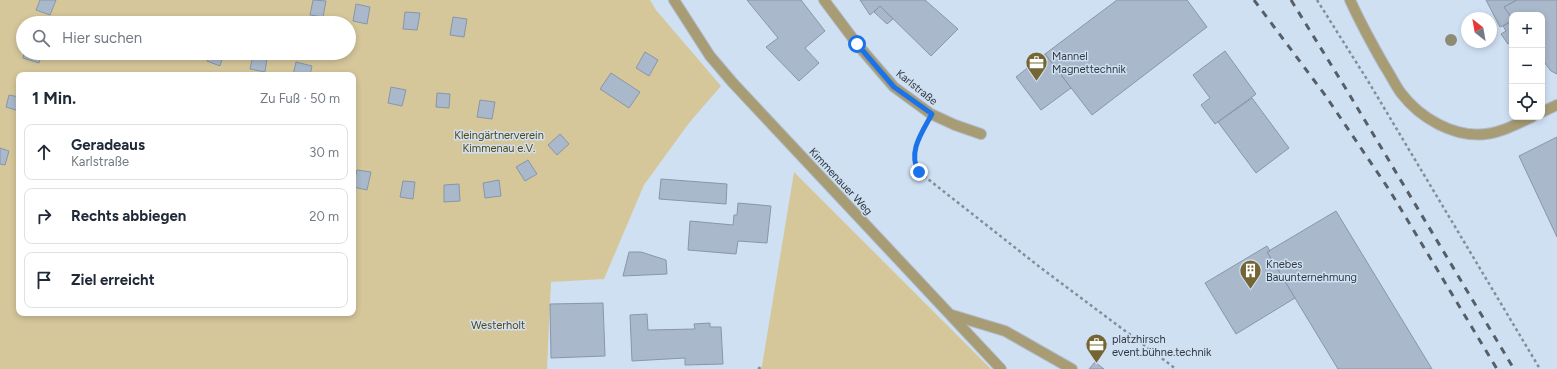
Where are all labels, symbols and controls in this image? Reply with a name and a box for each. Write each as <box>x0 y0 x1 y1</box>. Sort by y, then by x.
north arrow <box>1461 12 1497 48</box>
map controls <box>1509 12 1545 120</box>
button: + <box>1509 12 1545 48</box>
search box <box>16 16 356 60</box>
icon: search <box>30 27 52 49</box>
text: Hier suchen <box>62 29 142 47</box>
route start <box>848 35 866 53</box>
button: − <box>1509 48 1545 84</box>
office icon: Mannel Magnettechnik <box>1024 49 1050 82</box>
place label: Mannel Magnettechnik <box>1052 50 1127 76</box>
street label: Karlstraße <box>893 67 940 108</box>
button: locate <box>1509 84 1545 120</box>
text: 1 Min. <box>32 88 76 108</box>
text: Zu Fuß · 50 m <box>260 91 340 106</box>
park label: Kleingärtnerverein Kimmenau e.V. <box>454 129 544 155</box>
text: Geradeaus <box>71 136 145 154</box>
icon: ahead <box>33 141 55 163</box>
text: 30 m <box>309 145 339 160</box>
street label: Kimmenauer Weg <box>806 145 875 218</box>
text: Karlstraße <box>71 154 129 169</box>
route end <box>910 163 928 181</box>
icon: right <box>33 205 55 227</box>
text: Rechts abbiegen <box>71 207 186 225</box>
text: 20 m <box>309 209 339 224</box>
building icon: Knebes Bauunternehmung <box>1237 257 1263 290</box>
place label: Knebes Bauunternehmung <box>1266 258 1357 284</box>
icon: arrive <box>33 269 55 291</box>
text: Ziel erreicht <box>71 271 155 289</box>
park label: Westerholt <box>471 319 525 332</box>
office icon: platzhirsch event.bühne.technik <box>1083 332 1109 365</box>
place label: platzhirsch event.bühne.technik <box>1112 333 1212 359</box>

